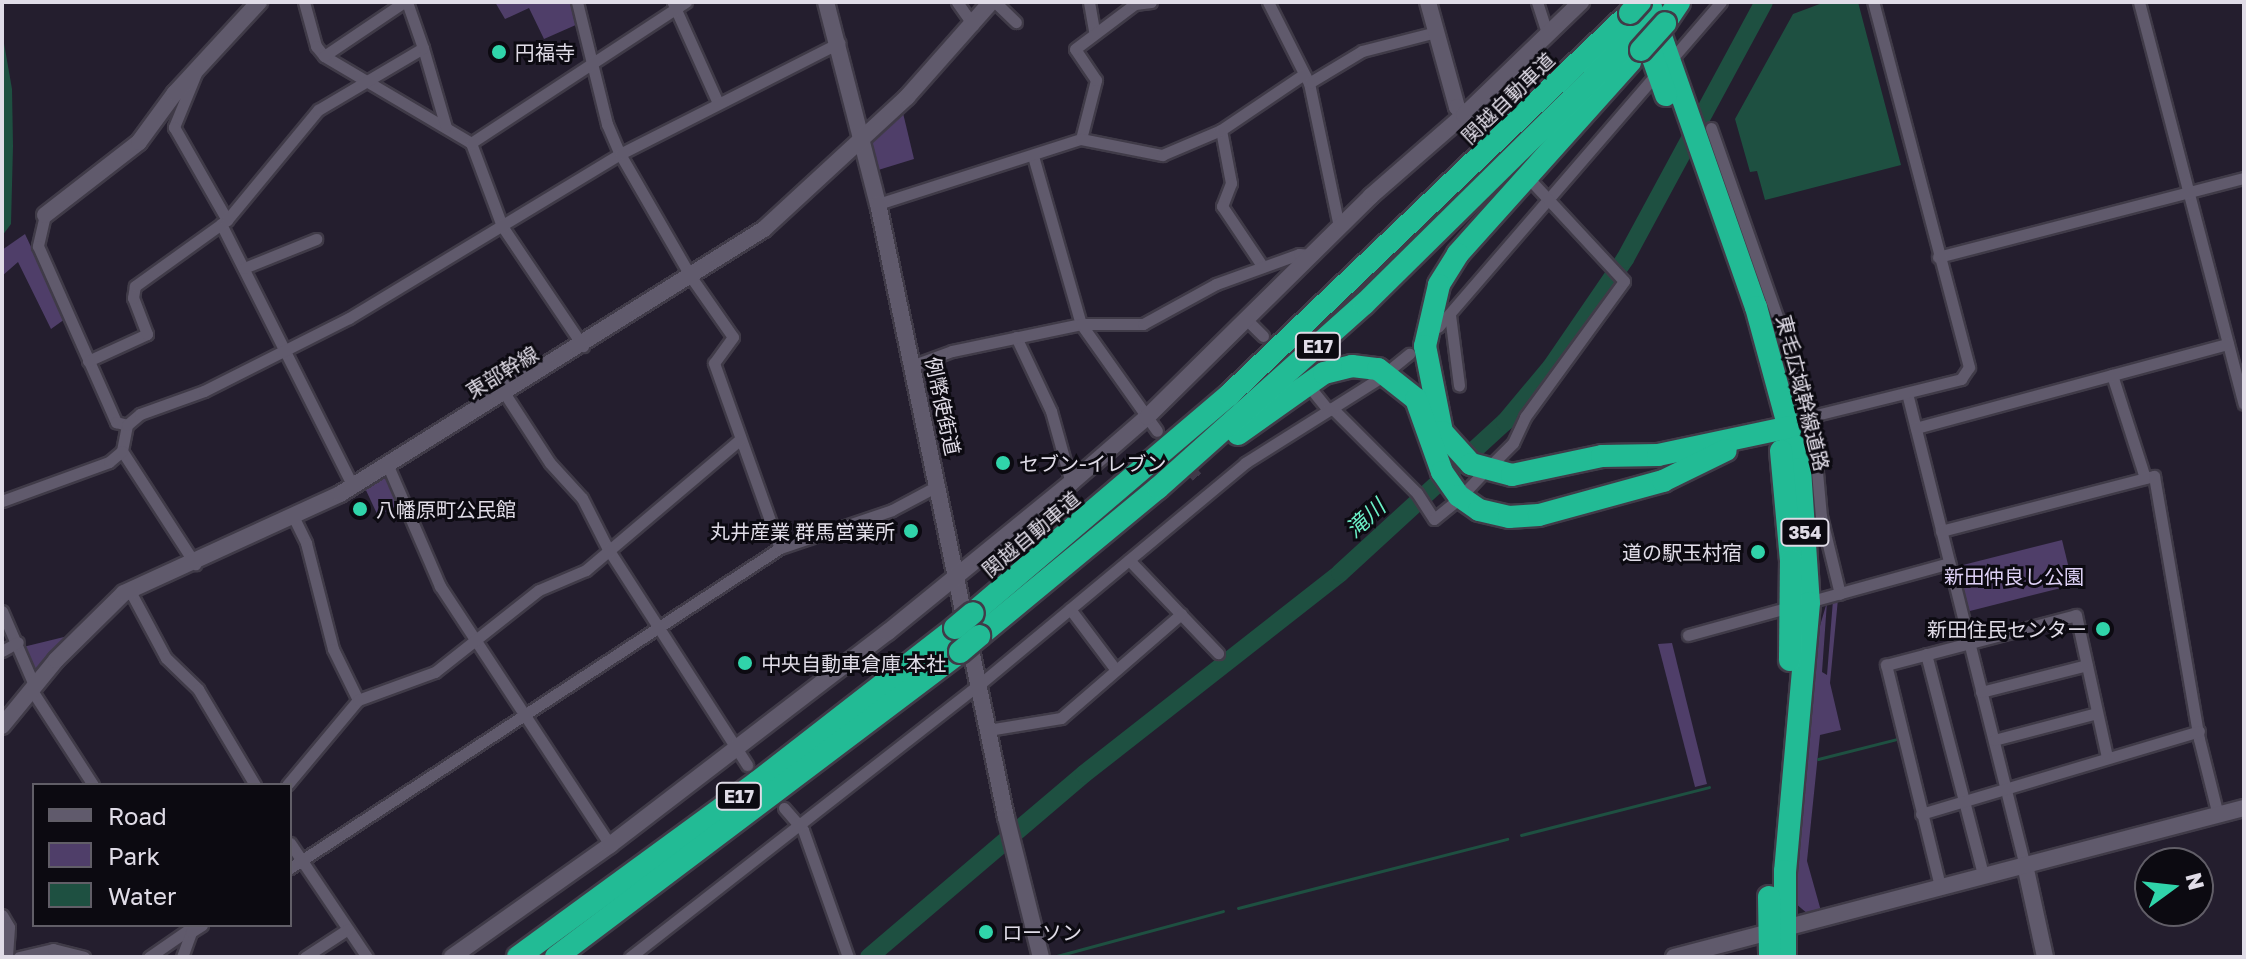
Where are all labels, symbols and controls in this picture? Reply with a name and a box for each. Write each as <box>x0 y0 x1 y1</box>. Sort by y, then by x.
place label: 円福寺 <box>515 40 575 64</box>
marker: 円福寺 <box>490 43 508 61</box>
street label: 関越自動車道 <box>1457 48 1559 148</box>
street label: 東毛広域幹線道路 <box>1772 312 1834 474</box>
road number: E17 <box>1294 332 1342 360</box>
street label: 東部幹線 <box>462 341 542 403</box>
street label: 例幣使街道 <box>921 355 965 457</box>
place label: セブン-イレブン <box>1019 451 1167 475</box>
marker: セブン-イレブン <box>994 454 1012 472</box>
street label: 関越自動車道 <box>977 486 1085 582</box>
water label: 滝川 <box>1340 493 1390 543</box>
place label: 八幡原町公民館 <box>376 497 516 521</box>
marker: 八幡原町公民館 <box>351 500 369 518</box>
road number: 354 <box>1779 518 1831 546</box>
place label: 丸井産業 群馬営業所 <box>710 519 895 543</box>
marker: 丸井産業 群馬営業所 <box>902 522 920 540</box>
place label: 道の駅玉村宿 <box>1622 540 1742 564</box>
marker: 道の駅玉村宿 <box>1749 543 1767 561</box>
park label: 新田仲良し公園 <box>1944 564 2084 588</box>
place label: 新田住民センター <box>1927 617 2087 641</box>
marker: 新田住民センター <box>2094 620 2112 638</box>
place label: 中央自動車倉庫 本社 <box>761 651 946 675</box>
marker: 中央自動車倉庫 本社 <box>736 654 754 672</box>
road number: E17 <box>715 782 763 810</box>
legend <box>32 783 292 927</box>
text: Road <box>108 801 167 830</box>
text: Park <box>108 841 160 870</box>
north arrow <box>2134 847 2214 927</box>
text: N <box>2181 870 2211 893</box>
text: Water <box>108 881 176 910</box>
place label: ローソン <box>1002 920 1082 944</box>
marker: ローソン <box>977 923 995 941</box>

